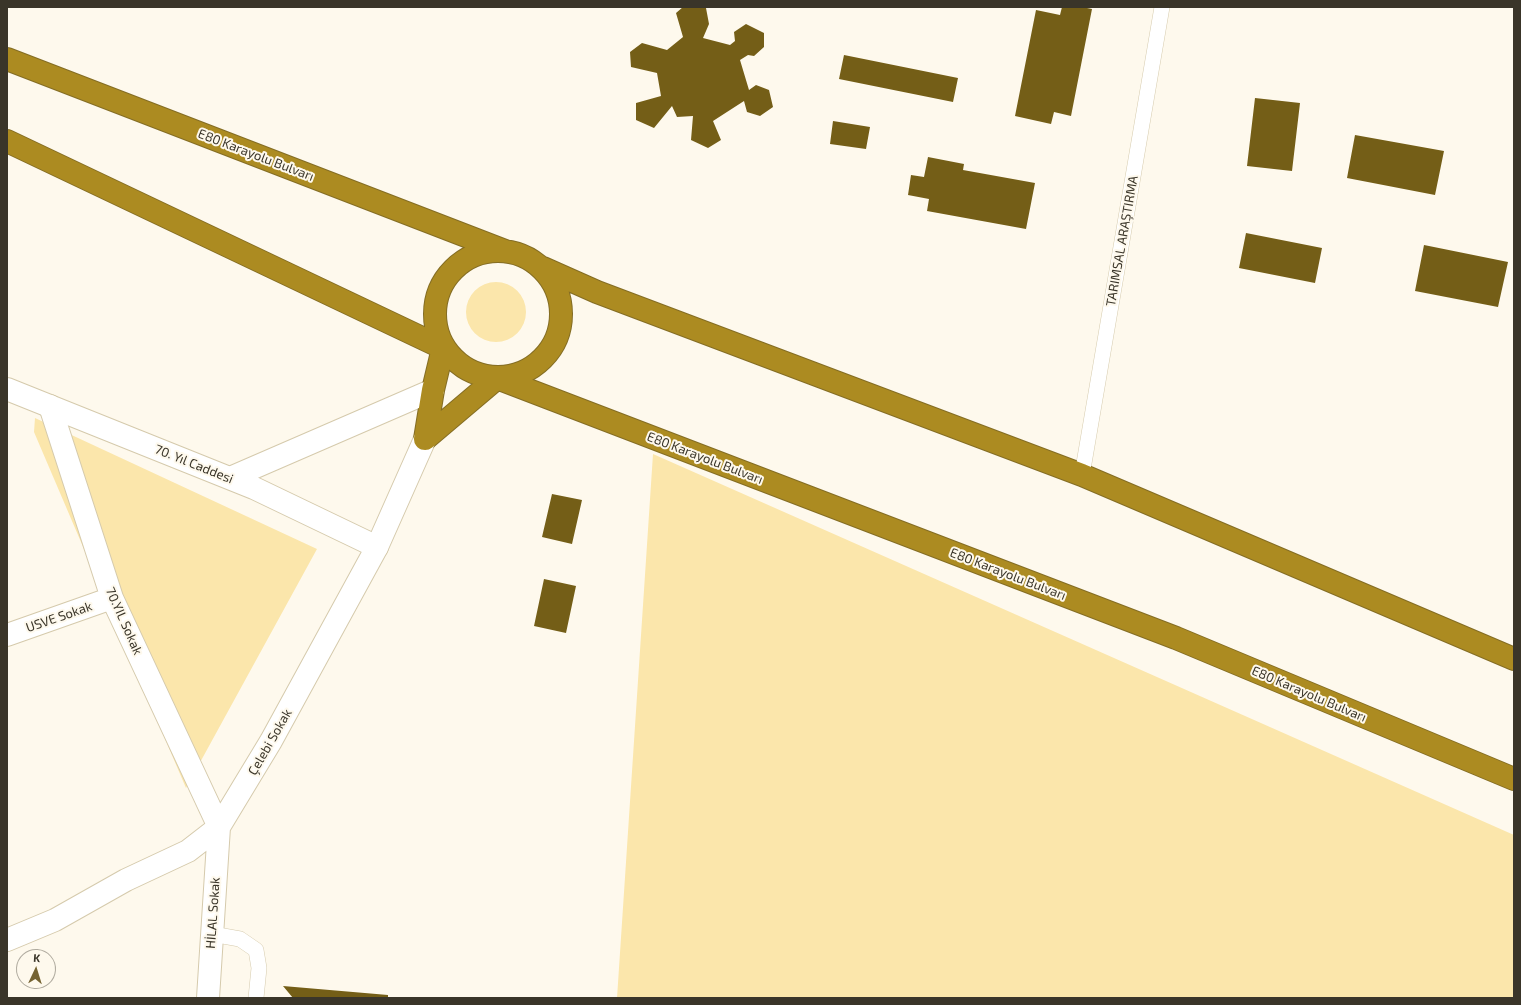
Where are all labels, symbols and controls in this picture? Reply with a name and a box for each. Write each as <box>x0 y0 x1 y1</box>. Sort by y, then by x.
street label: E80 Karayolu Bulvarı <box>196 126 316 184</box>
street label: TARIMSAL ARAŞTIRMA <box>1103 174 1141 308</box>
street label: E80 Karayolu Bulvarı <box>645 429 765 487</box>
street label: 70. Yıl Caddesi <box>152 441 236 487</box>
street label: E80 Karayolu Bulvarı <box>948 545 1068 603</box>
street label: 70.YIL Sokak <box>102 585 146 657</box>
street label: USVE Sokak <box>24 598 94 636</box>
street label: E80 Karayolu Bulvarı <box>1249 663 1369 725</box>
street label: Çelebi Sokak <box>245 706 295 778</box>
street label: HİLAL Sokak <box>203 877 223 949</box>
north arrow <box>16 949 56 989</box>
text: K <box>33 951 41 964</box>

